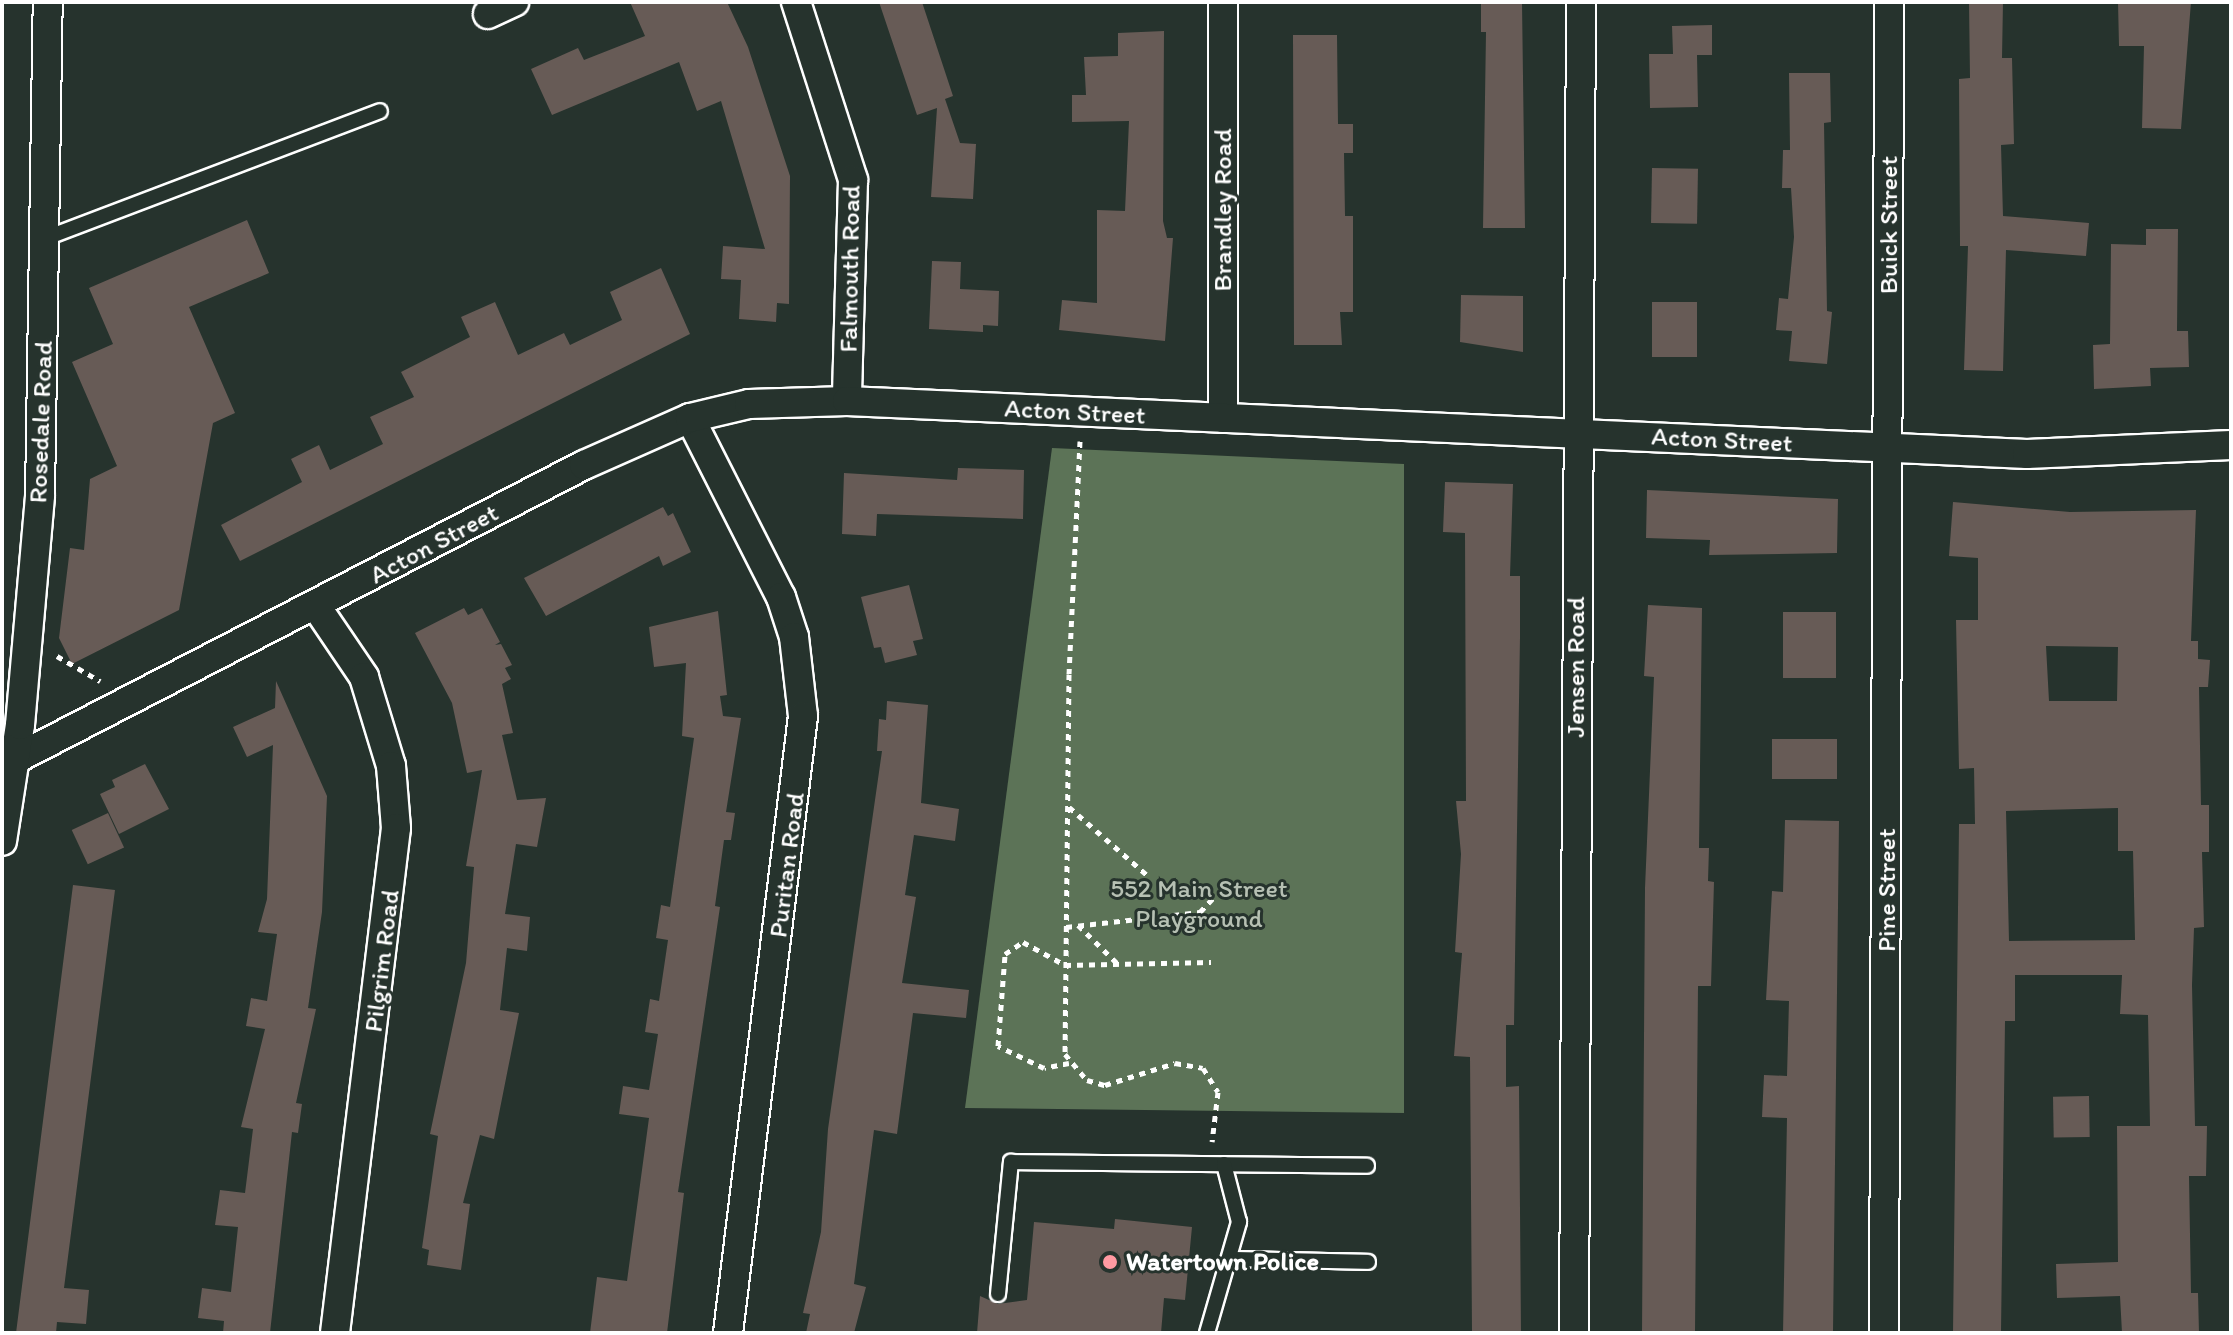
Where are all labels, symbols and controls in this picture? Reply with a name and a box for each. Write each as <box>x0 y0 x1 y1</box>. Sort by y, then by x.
street label: Brandley Road <box>1207 129 1239 291</box>
street label: Buick Street <box>1873 156 1905 294</box>
street label: Falmouth Road <box>833 185 867 353</box>
street label: Rosedale Road <box>23 341 59 503</box>
street label: Acton Street <box>1004 393 1146 431</box>
street label: Acton Street <box>1651 421 1793 459</box>
street label: Acton Street <box>364 497 504 591</box>
street label: Jensen Road <box>1560 597 1592 737</box>
street label: Puritan Road <box>763 791 811 939</box>
street label: Pine Street <box>1871 828 1903 952</box>
park label: 552 Main Street Playground <box>1111 873 1287 934</box>
street label: Pilgrim Road <box>358 888 406 1034</box>
place label: Watertown Police <box>1126 1246 1319 1278</box>
marker: Watertown Police <box>1101 1253 1119 1271</box>

